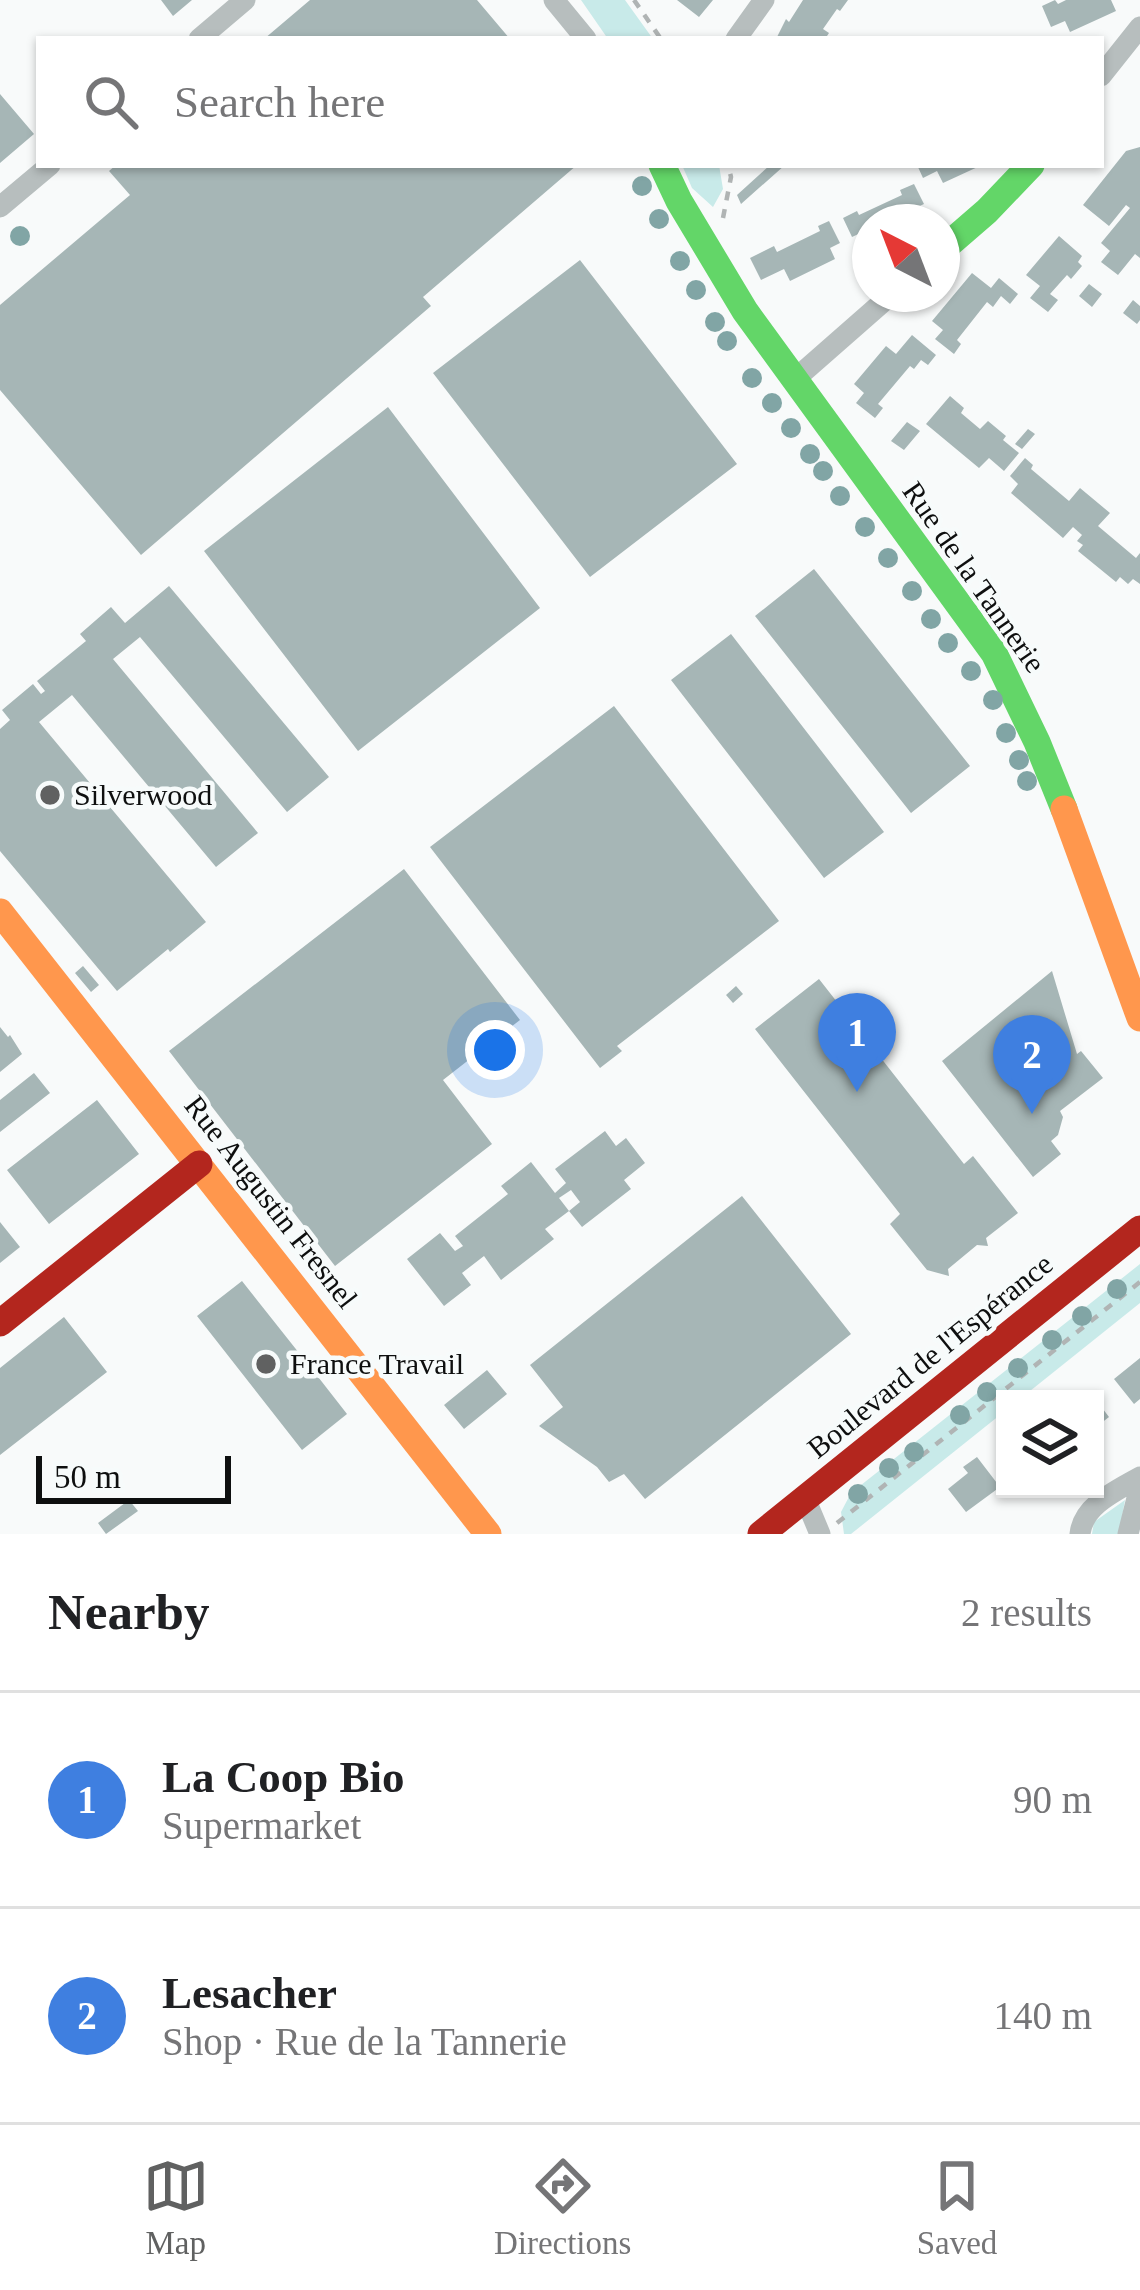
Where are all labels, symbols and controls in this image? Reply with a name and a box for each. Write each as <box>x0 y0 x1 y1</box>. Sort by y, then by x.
search box <box>36 36 1104 168</box>
icon: search <box>78 69 144 135</box>
text: Search here <box>174 77 385 127</box>
north arrow <box>852 204 960 312</box>
street label: Rue de la Tannerie <box>896 475 1052 678</box>
place label: Silverwood <box>74 778 212 811</box>
marker: Silverwood <box>37 782 63 808</box>
pin: 1 <box>818 993 896 1092</box>
pin: 2 <box>993 1015 1071 1114</box>
your location <box>465 1020 525 1080</box>
street label: Rue Augustin Fresnel <box>178 1089 364 1314</box>
street label: Boulevard de l'Espérance <box>801 1247 1059 1464</box>
place label: France Travail <box>290 1347 464 1380</box>
marker: France Travail <box>253 1351 279 1377</box>
map controls <box>996 1390 1104 1498</box>
button: layers <box>996 1390 1104 1498</box>
scale bar <box>36 1450 231 1503</box>
text: 50 m <box>54 1459 121 1495</box>
text: Nearby <box>48 1584 209 1640</box>
text: 2 results <box>961 1591 1092 1634</box>
text: La Coop Bio <box>162 1752 405 1802</box>
text: 1 <box>77 1778 97 1821</box>
text: 90 m <box>1013 1778 1092 1821</box>
text: Supermarket <box>162 1804 361 1847</box>
text: Lesacher <box>162 1968 337 2018</box>
text: 2 <box>77 1994 97 2037</box>
text: 140 m <box>993 1994 1092 2037</box>
text: Shop · Rue de la Tannerie <box>162 2020 567 2063</box>
tab: Map <box>143 2153 209 2262</box>
tab: Directions <box>494 2153 631 2262</box>
tab: Saved <box>917 2153 997 2262</box>

